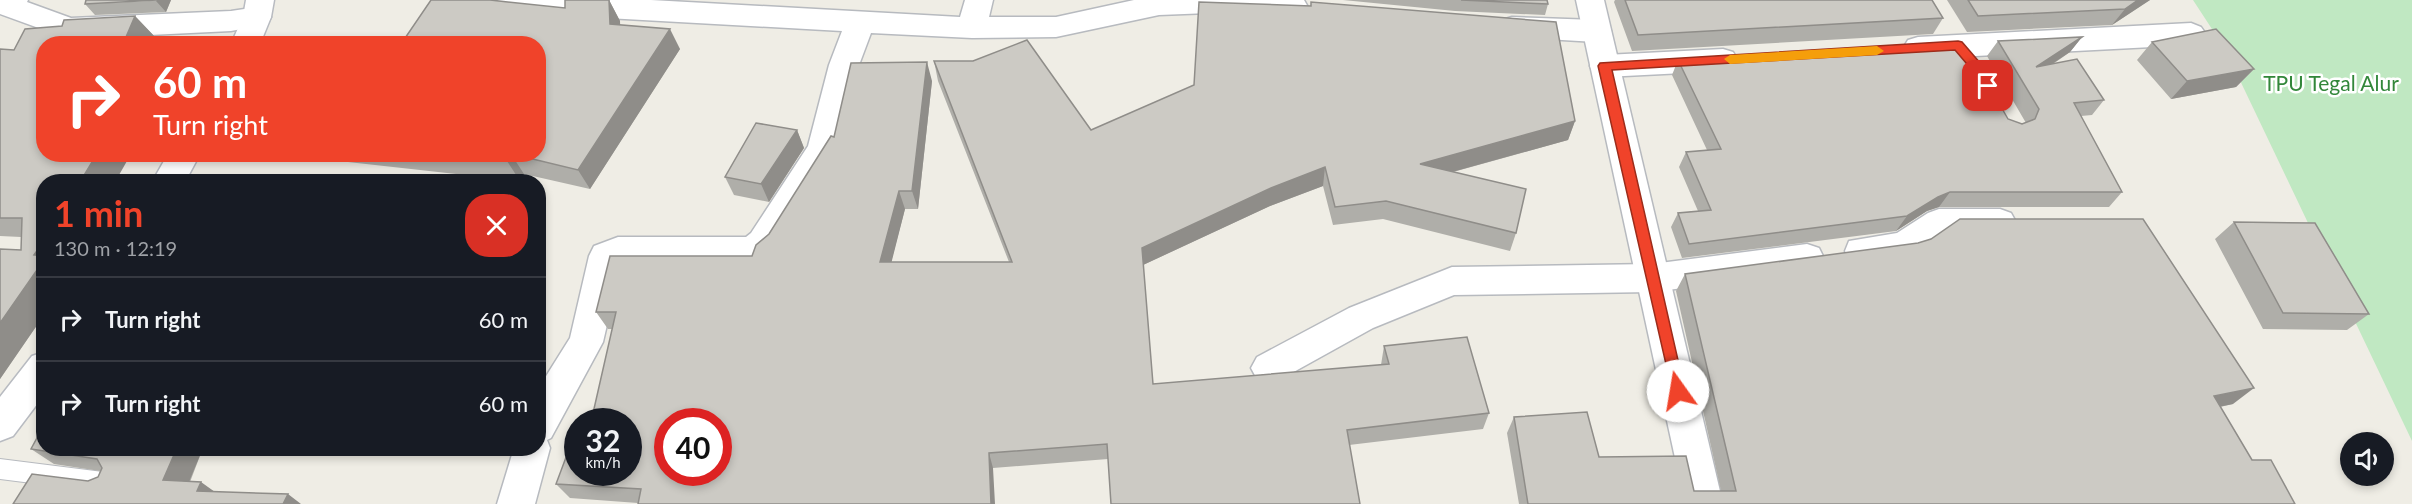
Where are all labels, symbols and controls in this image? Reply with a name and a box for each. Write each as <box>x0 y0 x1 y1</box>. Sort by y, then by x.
text: 60 m <box>153 57 247 107</box>
icon: right <box>54 60 132 138</box>
pin <box>1962 60 2013 111</box>
icon: arrive <box>1971 69 2004 102</box>
park label: TPU Tegal Alur <box>2263 70 2399 95</box>
text: Turn right <box>153 108 268 141</box>
text: 1 min <box>54 191 143 235</box>
button: close <box>465 194 528 257</box>
text: 130 m · 12:19 <box>54 236 177 260</box>
icon: right <box>54 303 87 336</box>
text: Turn right <box>105 306 200 333</box>
text: 60 m <box>479 306 528 333</box>
position arrow <box>1646 359 1710 423</box>
icon: right <box>54 387 87 420</box>
text: Turn right <box>105 390 200 417</box>
text: 60 m <box>479 390 528 417</box>
speed limit sign: 40 <box>654 408 732 486</box>
text: 32 <box>586 422 620 458</box>
map controls <box>2340 432 2394 486</box>
button: sound <box>2340 432 2394 486</box>
text: km/h <box>585 453 621 471</box>

